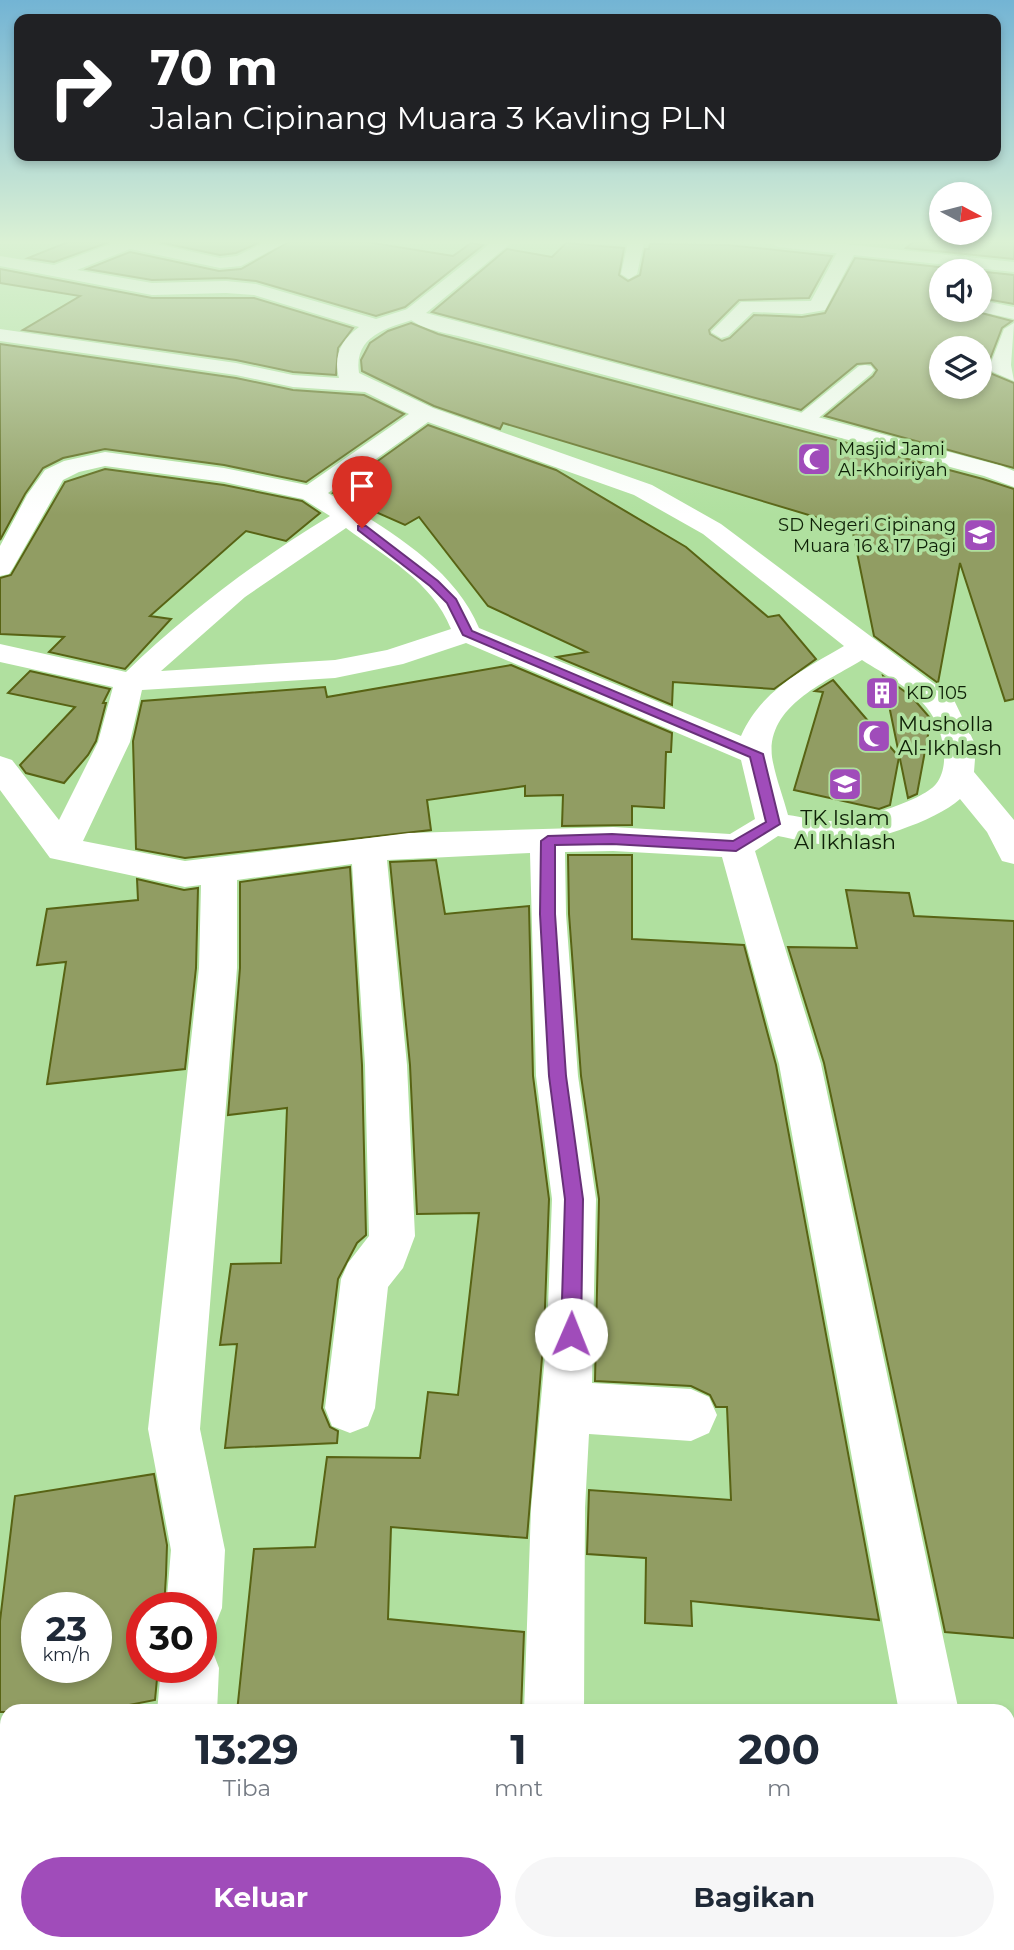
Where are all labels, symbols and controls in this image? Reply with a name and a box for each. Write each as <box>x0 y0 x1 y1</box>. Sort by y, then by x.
text: 70 m <box>150 38 278 97</box>
icon: right <box>35 42 126 133</box>
text: Jalan Cipinang Muara 3 Kavling PLN <box>150 98 728 137</box>
north arrow <box>929 182 992 245</box>
map controls <box>929 182 992 399</box>
button: sound <box>929 259 992 322</box>
button: layers <box>929 336 992 399</box>
place label: Masjid Jami Al-Khoiriyah <box>838 438 948 481</box>
mosque icon: Masjid Jami Al-Khoiriyah <box>795 440 833 478</box>
pin <box>332 456 392 528</box>
icon: arrive <box>343 467 381 505</box>
place label: SD Negeri Cipinang Muara 16 & 17 Pagi <box>778 514 956 557</box>
school or university icon: SD Negeri Cipinang Muara 16 & 17 Pagi <box>961 516 999 554</box>
building icon: KD 105 <box>863 674 901 712</box>
place label: KD 105 <box>906 682 967 704</box>
place label: Musholla Al-Ikhlash <box>898 711 1002 760</box>
mosque icon: Musholla Al-Ikhlash <box>855 717 893 755</box>
school or university icon: TK Islam Al Ikhlash <box>826 765 864 803</box>
place label: TK Islam Al Ikhlash <box>794 805 896 854</box>
position arrow <box>534 1297 608 1371</box>
speed limit sign: 30 <box>126 1592 217 1683</box>
text: 23 <box>46 1607 87 1650</box>
text: km/h <box>42 1644 91 1666</box>
text: 13:29 <box>195 1723 299 1775</box>
text: 1 <box>510 1723 527 1775</box>
text: 200 <box>738 1723 820 1775</box>
text: Tiba <box>223 1774 271 1802</box>
text: mnt <box>494 1774 543 1802</box>
text: m <box>767 1774 791 1802</box>
button: Keluar <box>21 1857 501 1937</box>
button: Bagikan <box>515 1857 994 1937</box>

